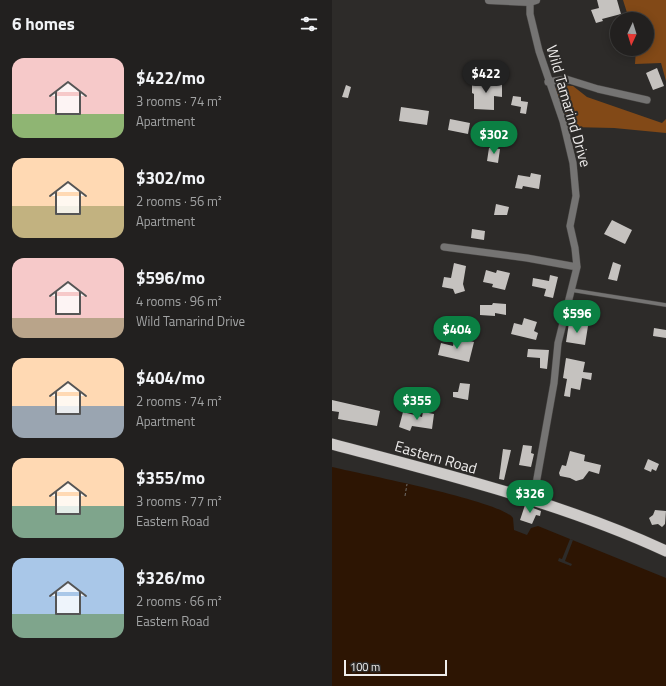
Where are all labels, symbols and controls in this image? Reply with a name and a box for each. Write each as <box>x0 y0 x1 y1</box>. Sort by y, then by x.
text: 6 homes <box>12 11 75 37</box>
north arrow <box>610 12 654 56</box>
map controls <box>610 12 654 56</box>
icon: filters <box>298 13 320 35</box>
street label: Wild Tamarind Drive <box>541 42 597 170</box>
pin: $422 <box>462 60 510 94</box>
text: $422 <box>471 63 501 83</box>
text: $422/mo <box>136 65 205 91</box>
icon: home <box>44 74 92 122</box>
text: 3 rooms · 74 m² <box>136 91 222 111</box>
text: Apartment <box>136 111 195 131</box>
pin: $302 <box>470 121 518 155</box>
text: $302 <box>479 124 509 144</box>
text: $302/mo <box>136 165 205 191</box>
icon: home <box>44 174 92 222</box>
text: 2 rooms · 56 m² <box>136 191 222 211</box>
text: Apartment <box>136 211 195 231</box>
text: $596/mo <box>136 265 205 291</box>
icon: home <box>44 274 92 322</box>
text: 4 rooms · 96 m² <box>136 291 222 311</box>
pin: $596 <box>553 300 601 334</box>
text: $596 <box>562 303 592 323</box>
text: Wild Tamarind Drive <box>136 311 245 331</box>
pin: $404 <box>433 316 481 350</box>
text: $404 <box>442 319 472 339</box>
text: $404/mo <box>136 365 205 391</box>
icon: home <box>44 374 92 422</box>
pin: $355 <box>393 387 441 421</box>
text: $355 <box>402 390 432 410</box>
text: 2 rooms · 74 m² <box>136 391 222 411</box>
text: Apartment <box>136 411 195 431</box>
street label: Eastern Road <box>392 434 480 480</box>
text: $355/mo <box>136 465 205 491</box>
icon: home <box>44 474 92 522</box>
pin: $326 <box>506 480 554 514</box>
text: $326 <box>515 483 545 503</box>
text: 3 rooms · 77 m² <box>136 491 222 511</box>
text: Eastern Road <box>136 511 209 531</box>
text: $326/mo <box>136 565 205 591</box>
icon: home <box>44 574 92 622</box>
text: 2 rooms · 66 m² <box>136 591 222 611</box>
text: Eastern Road <box>136 611 209 631</box>
scale bar <box>344 658 447 677</box>
text: 100 m <box>350 659 380 675</box>

